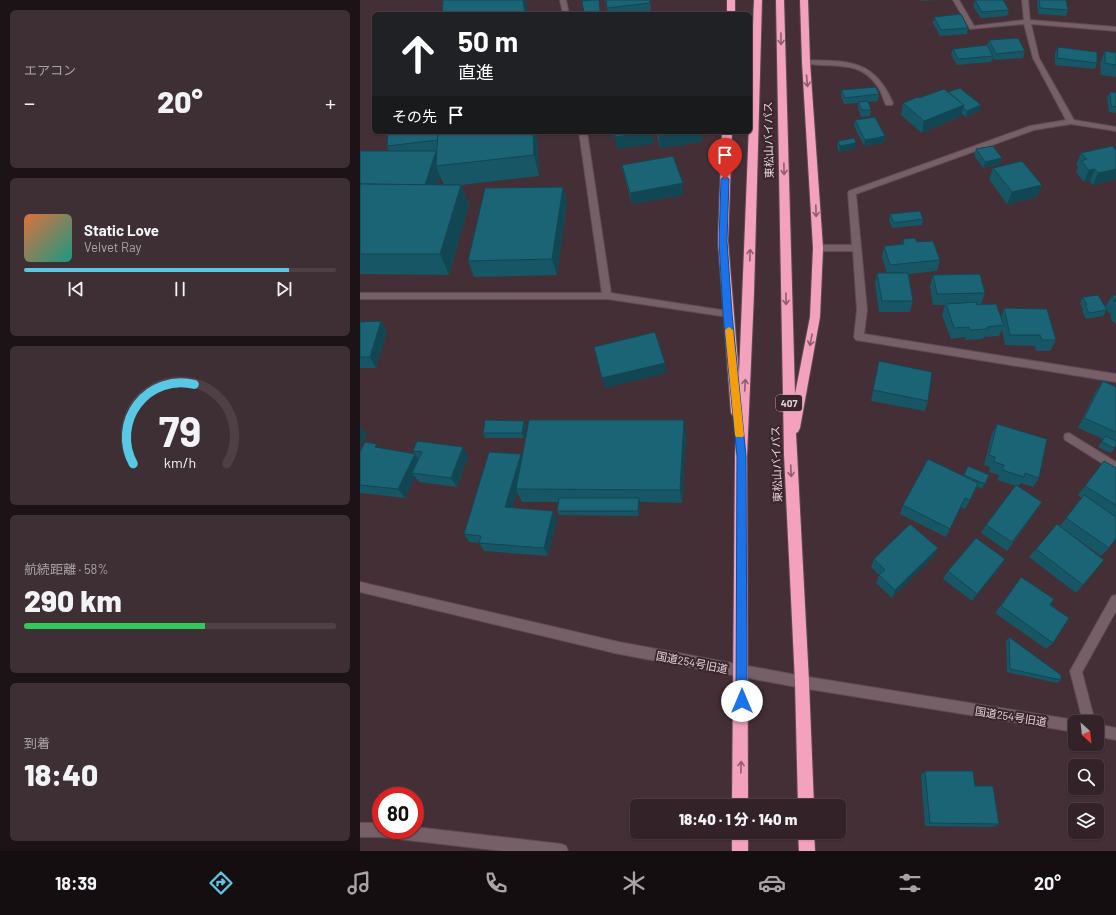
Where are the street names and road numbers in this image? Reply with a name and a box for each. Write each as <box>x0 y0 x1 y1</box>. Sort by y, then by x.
street label: 東松山バイパス <box>761 102 775 178</box>
road number: 407 <box>776 395 802 411</box>
street label: 東松山バイパス <box>768 425 784 503</box>
street label: 国道254号旧道 <box>655 649 729 675</box>
street label: 国道254号旧道 <box>974 704 1048 728</box>

